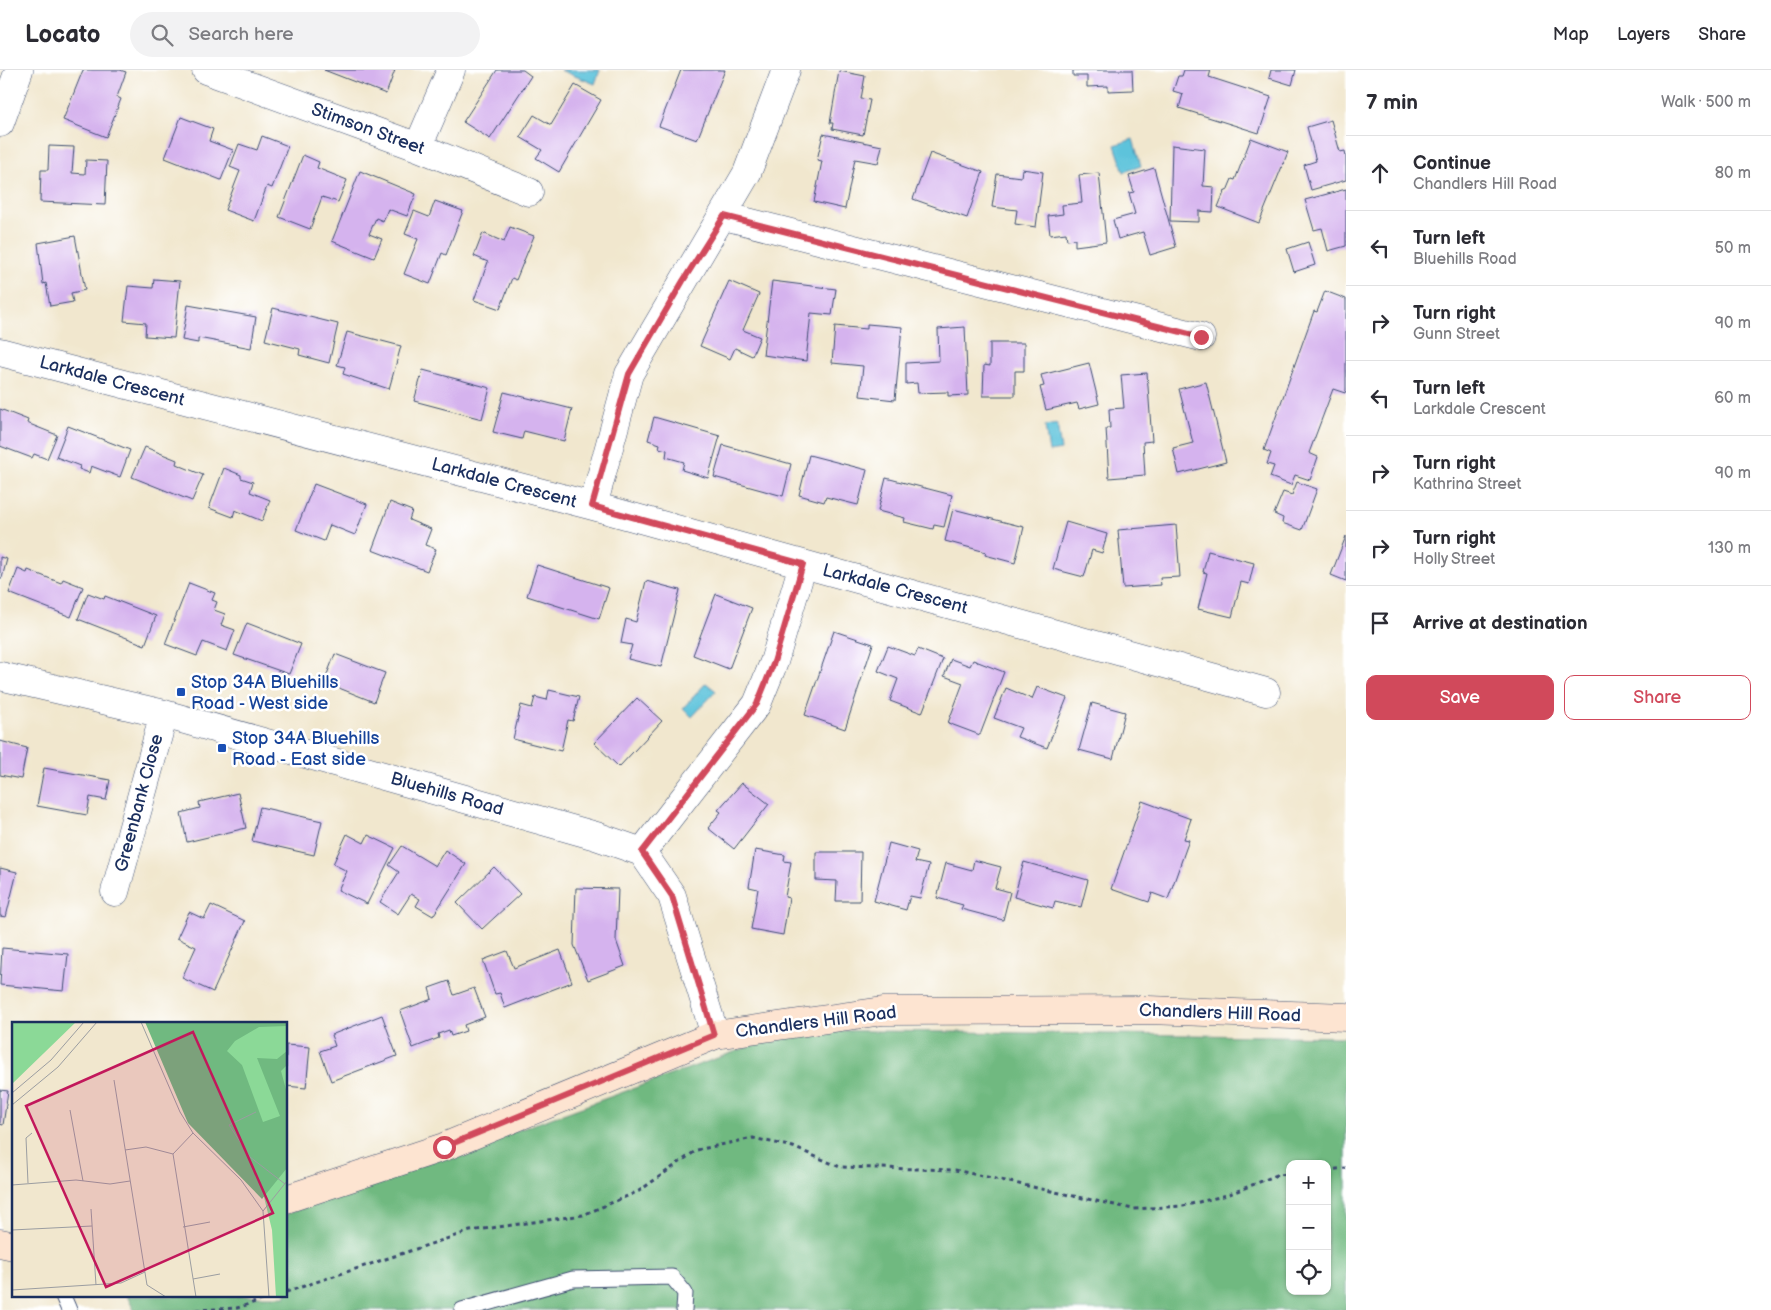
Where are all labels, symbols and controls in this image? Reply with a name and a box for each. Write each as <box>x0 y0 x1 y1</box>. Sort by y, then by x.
search box <box>130 12 480 57</box>
text: Locato <box>25 20 100 49</box>
icon: search <box>148 21 176 49</box>
text: Search here <box>188 23 294 46</box>
text: Map <box>1553 24 1589 45</box>
text: Layers <box>1617 24 1670 45</box>
text: Share <box>1698 24 1746 45</box>
text: 7 min <box>1366 90 1418 115</box>
text: Walk · 500 m <box>1661 93 1751 112</box>
street label: Stimson Street <box>309 99 428 159</box>
text: Continue <box>1413 152 1491 175</box>
icon: ahead <box>1366 159 1394 187</box>
text: 80 m <box>1715 164 1751 183</box>
text: Chandlers Hill Road <box>1413 175 1557 194</box>
text: Turn left <box>1413 227 1485 250</box>
icon: left <box>1366 234 1394 262</box>
text: 50 m <box>1715 239 1751 258</box>
text: Bluehills Road <box>1413 250 1517 269</box>
text: Turn right <box>1413 302 1496 325</box>
icon: right <box>1366 309 1394 337</box>
text: 90 m <box>1715 314 1751 333</box>
text: Gunn Street <box>1413 325 1500 344</box>
route end <box>1190 326 1213 349</box>
street label: Larkdale Crescent <box>37 352 187 411</box>
text: Turn left <box>1413 377 1485 400</box>
icon: left <box>1366 384 1394 412</box>
text: 60 m <box>1714 389 1751 408</box>
text: Larkdale Crescent <box>1413 400 1546 419</box>
text: Turn right <box>1413 452 1496 475</box>
street label: Larkdale Crescent <box>429 454 579 513</box>
icon: right <box>1366 459 1394 487</box>
text: 90 m <box>1715 464 1751 483</box>
text: Kathrina Street <box>1413 475 1522 494</box>
text: Turn right <box>1413 527 1496 550</box>
icon: right <box>1366 534 1394 562</box>
text: 130 m <box>1708 539 1751 558</box>
text: Holly Street <box>1413 550 1495 569</box>
street label: Larkdale Crescent <box>820 560 970 619</box>
icon: arrive <box>1366 609 1394 637</box>
text: Arrive at destination <box>1413 612 1588 635</box>
place label: Stop 34A Bluehills Road - West side <box>191 672 339 714</box>
button: Save <box>1366 675 1554 720</box>
button: Share <box>1564 675 1751 720</box>
marker: Stop 34A Bluehills Road - West side <box>175 686 187 698</box>
place label: Stop 34A Bluehills Road - East side <box>232 728 380 770</box>
street label: Greenbank Close <box>110 731 168 874</box>
marker: Stop 34A Bluehills Road - East side <box>216 742 228 754</box>
street label: Bluehills Road <box>388 768 506 820</box>
street label: Chandlers Hill Road <box>1139 1000 1301 1026</box>
street label: Chandlers Hill Road <box>734 1002 898 1042</box>
inset map <box>12 1022 288 1298</box>
route start <box>433 1136 456 1159</box>
map controls <box>1286 1160 1331 1295</box>
button: + <box>1286 1160 1331 1205</box>
button: − <box>1286 1205 1331 1250</box>
button: locate <box>1286 1250 1331 1295</box>

